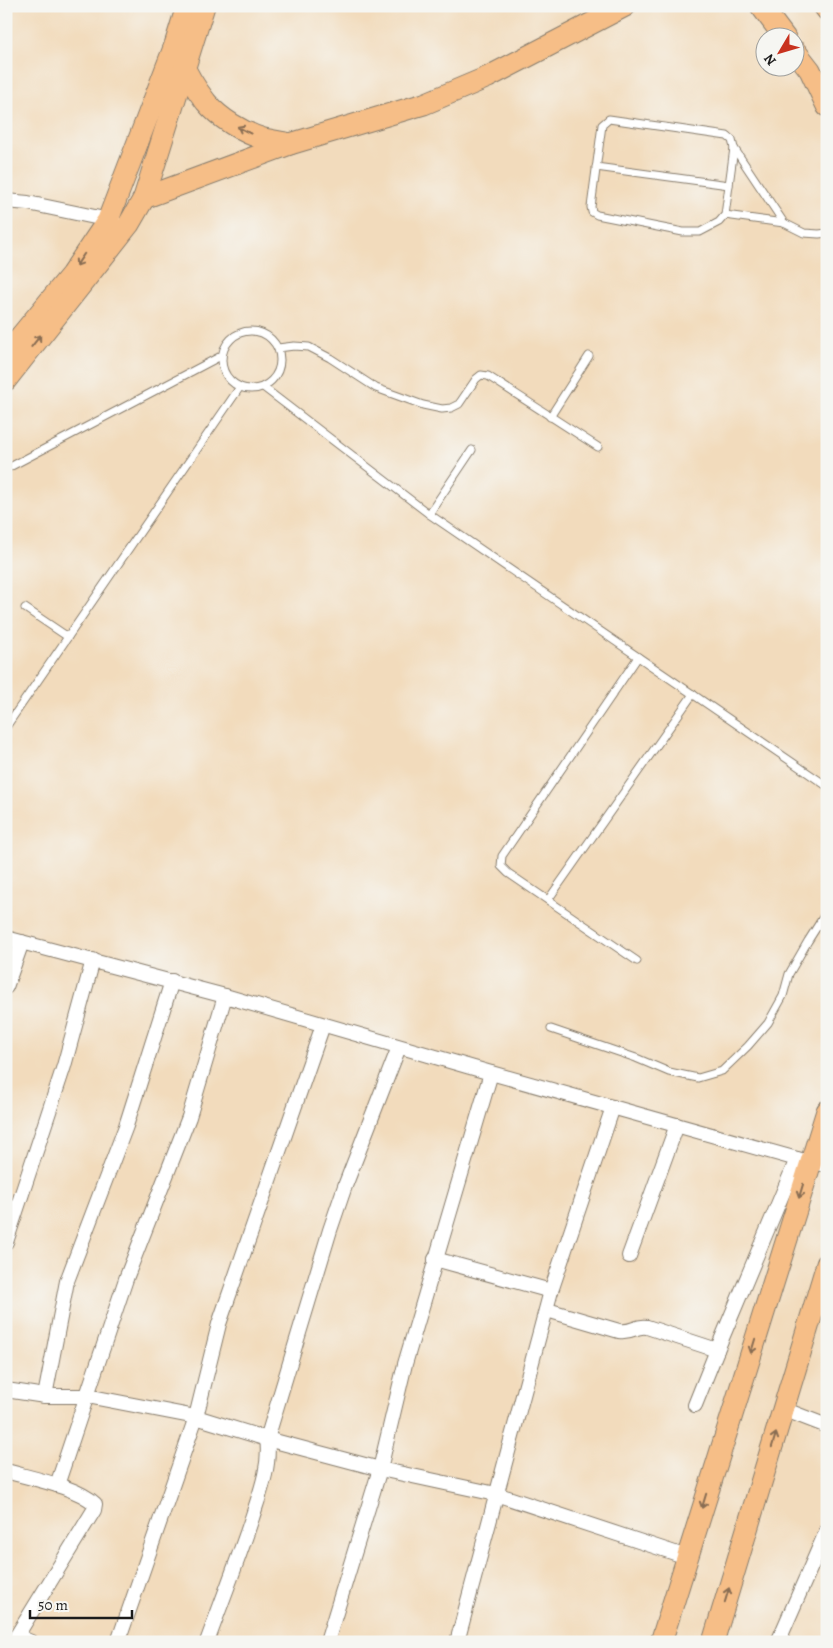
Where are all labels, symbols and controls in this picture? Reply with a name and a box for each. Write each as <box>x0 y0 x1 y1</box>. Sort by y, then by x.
north arrow <box>756 28 806 78</box>
text: N <box>760 50 781 70</box>
one-way arrow <box>237 125 252 135</box>
one-way arrow <box>75 253 85 267</box>
one-way arrow <box>31 335 42 348</box>
one-way arrow <box>796 1183 805 1198</box>
one-way arrow <box>747 1338 757 1354</box>
one-way arrow <box>770 1432 779 1448</box>
one-way arrow <box>699 1493 709 1509</box>
one-way arrow <box>722 1587 732 1603</box>
scale bar <box>30 1588 132 1620</box>
text: 50 m <box>38 1595 68 1615</box>

